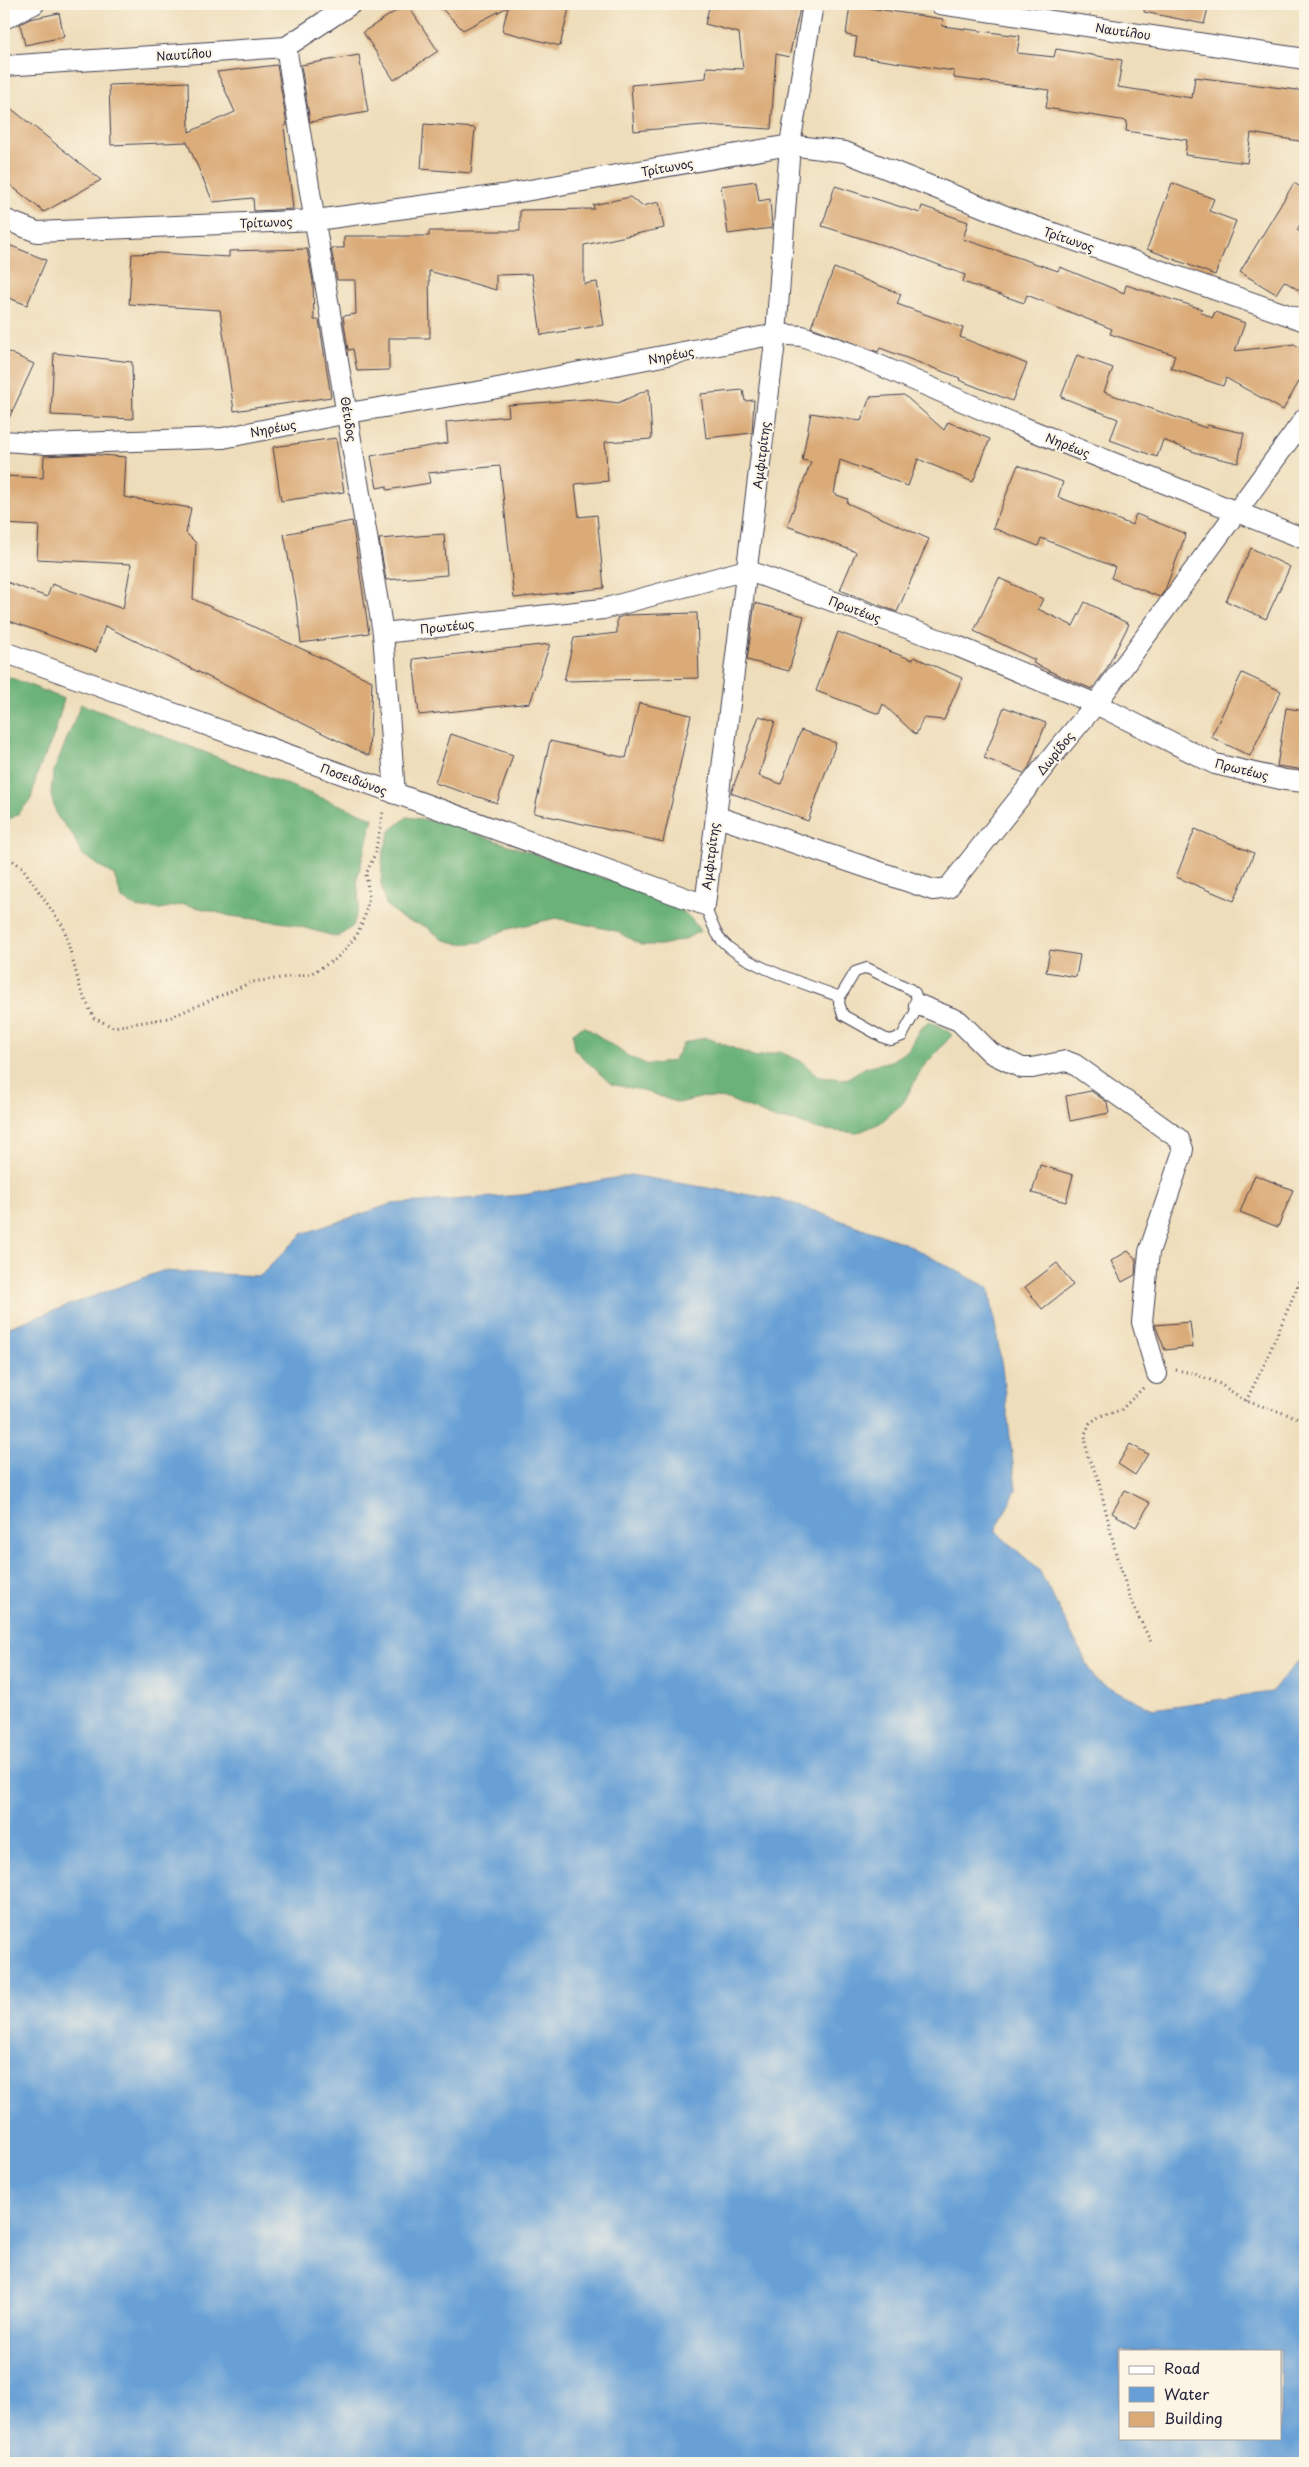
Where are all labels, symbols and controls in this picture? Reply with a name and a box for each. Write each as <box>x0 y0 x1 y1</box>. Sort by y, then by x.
street label: Ναυτίλου <box>1094 18 1152 44</box>
street label: Ναυτίλου <box>156 43 213 65</box>
street label: Τρίτωνος <box>639 154 695 180</box>
street label: Τρίτωνος <box>239 212 293 232</box>
street label: Τρίτωνος <box>1041 222 1097 256</box>
street label: Νηρέως <box>646 342 696 368</box>
street label: Θέτιδος <box>337 395 361 443</box>
street label: Νηρέως <box>248 415 298 441</box>
street label: Αμφιτρίτης <box>748 420 774 490</box>
street label: Νηρέως <box>1043 428 1093 462</box>
street label: Πρωτέως <box>826 591 884 627</box>
street label: Πρωτέως <box>419 614 475 638</box>
street label: Δωρίδος <box>1032 727 1078 779</box>
street label: Πρωτέως <box>1213 754 1271 784</box>
street label: Ποσειδώνος <box>318 759 390 799</box>
street label: Αμφιτρίτης <box>697 821 723 891</box>
legend <box>1119 2350 1282 2440</box>
text: Road <box>1164 2356 1200 2379</box>
text: Water <box>1164 2382 1209 2405</box>
text: Building <box>1164 2406 1223 2429</box>

